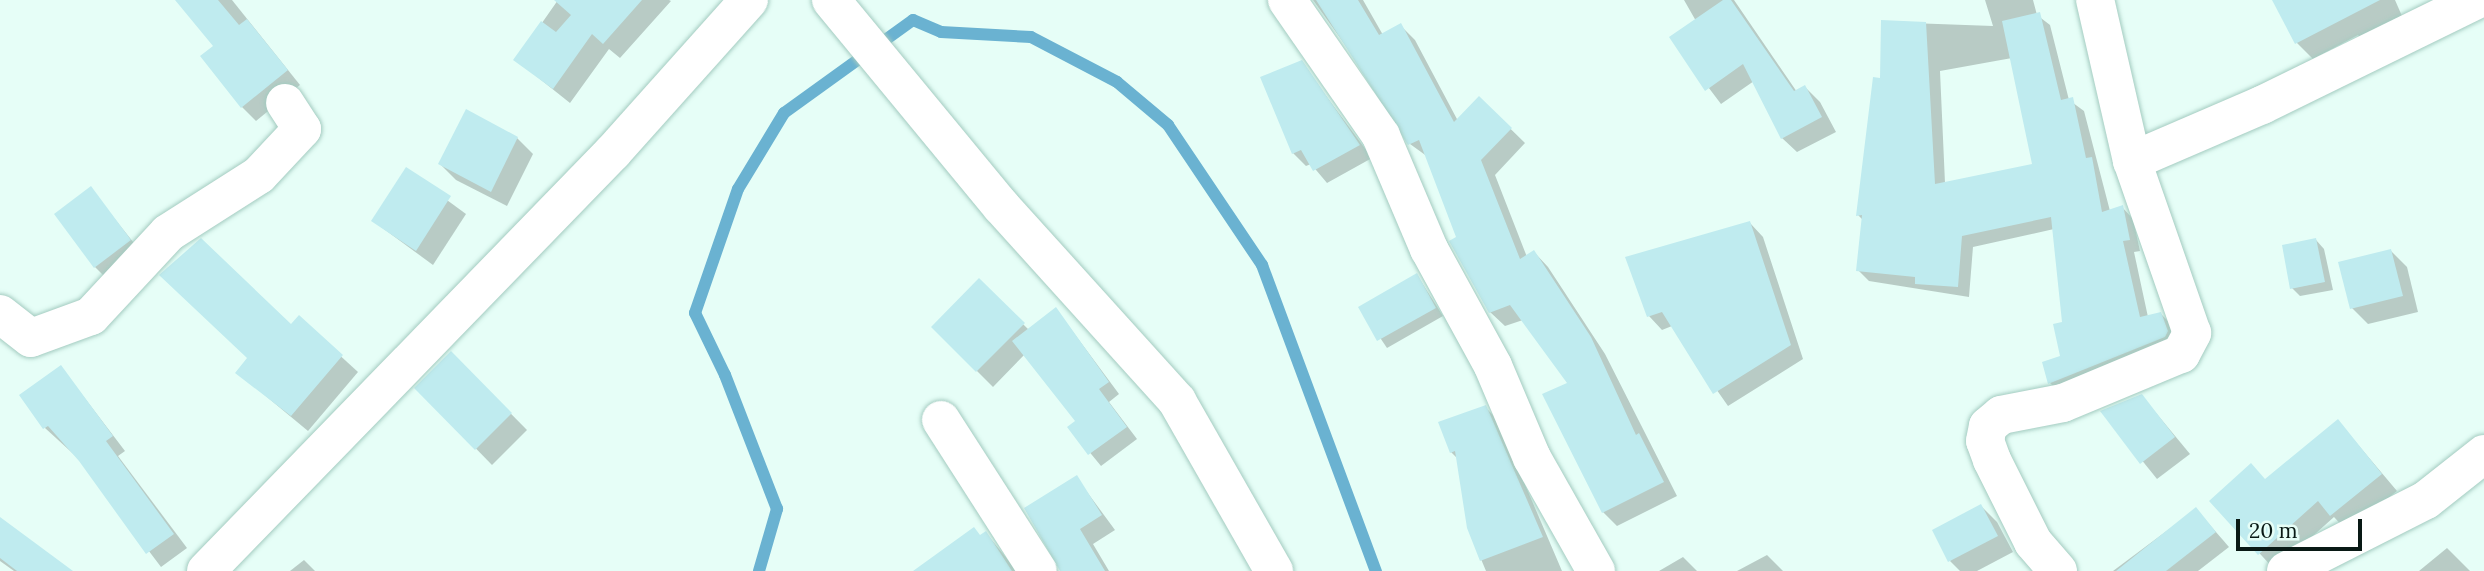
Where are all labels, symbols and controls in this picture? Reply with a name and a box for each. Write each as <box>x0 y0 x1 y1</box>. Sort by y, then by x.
scale bar <box>2239 504 2365 548</box>
text: 20 m <box>2249 517 2298 544</box>

